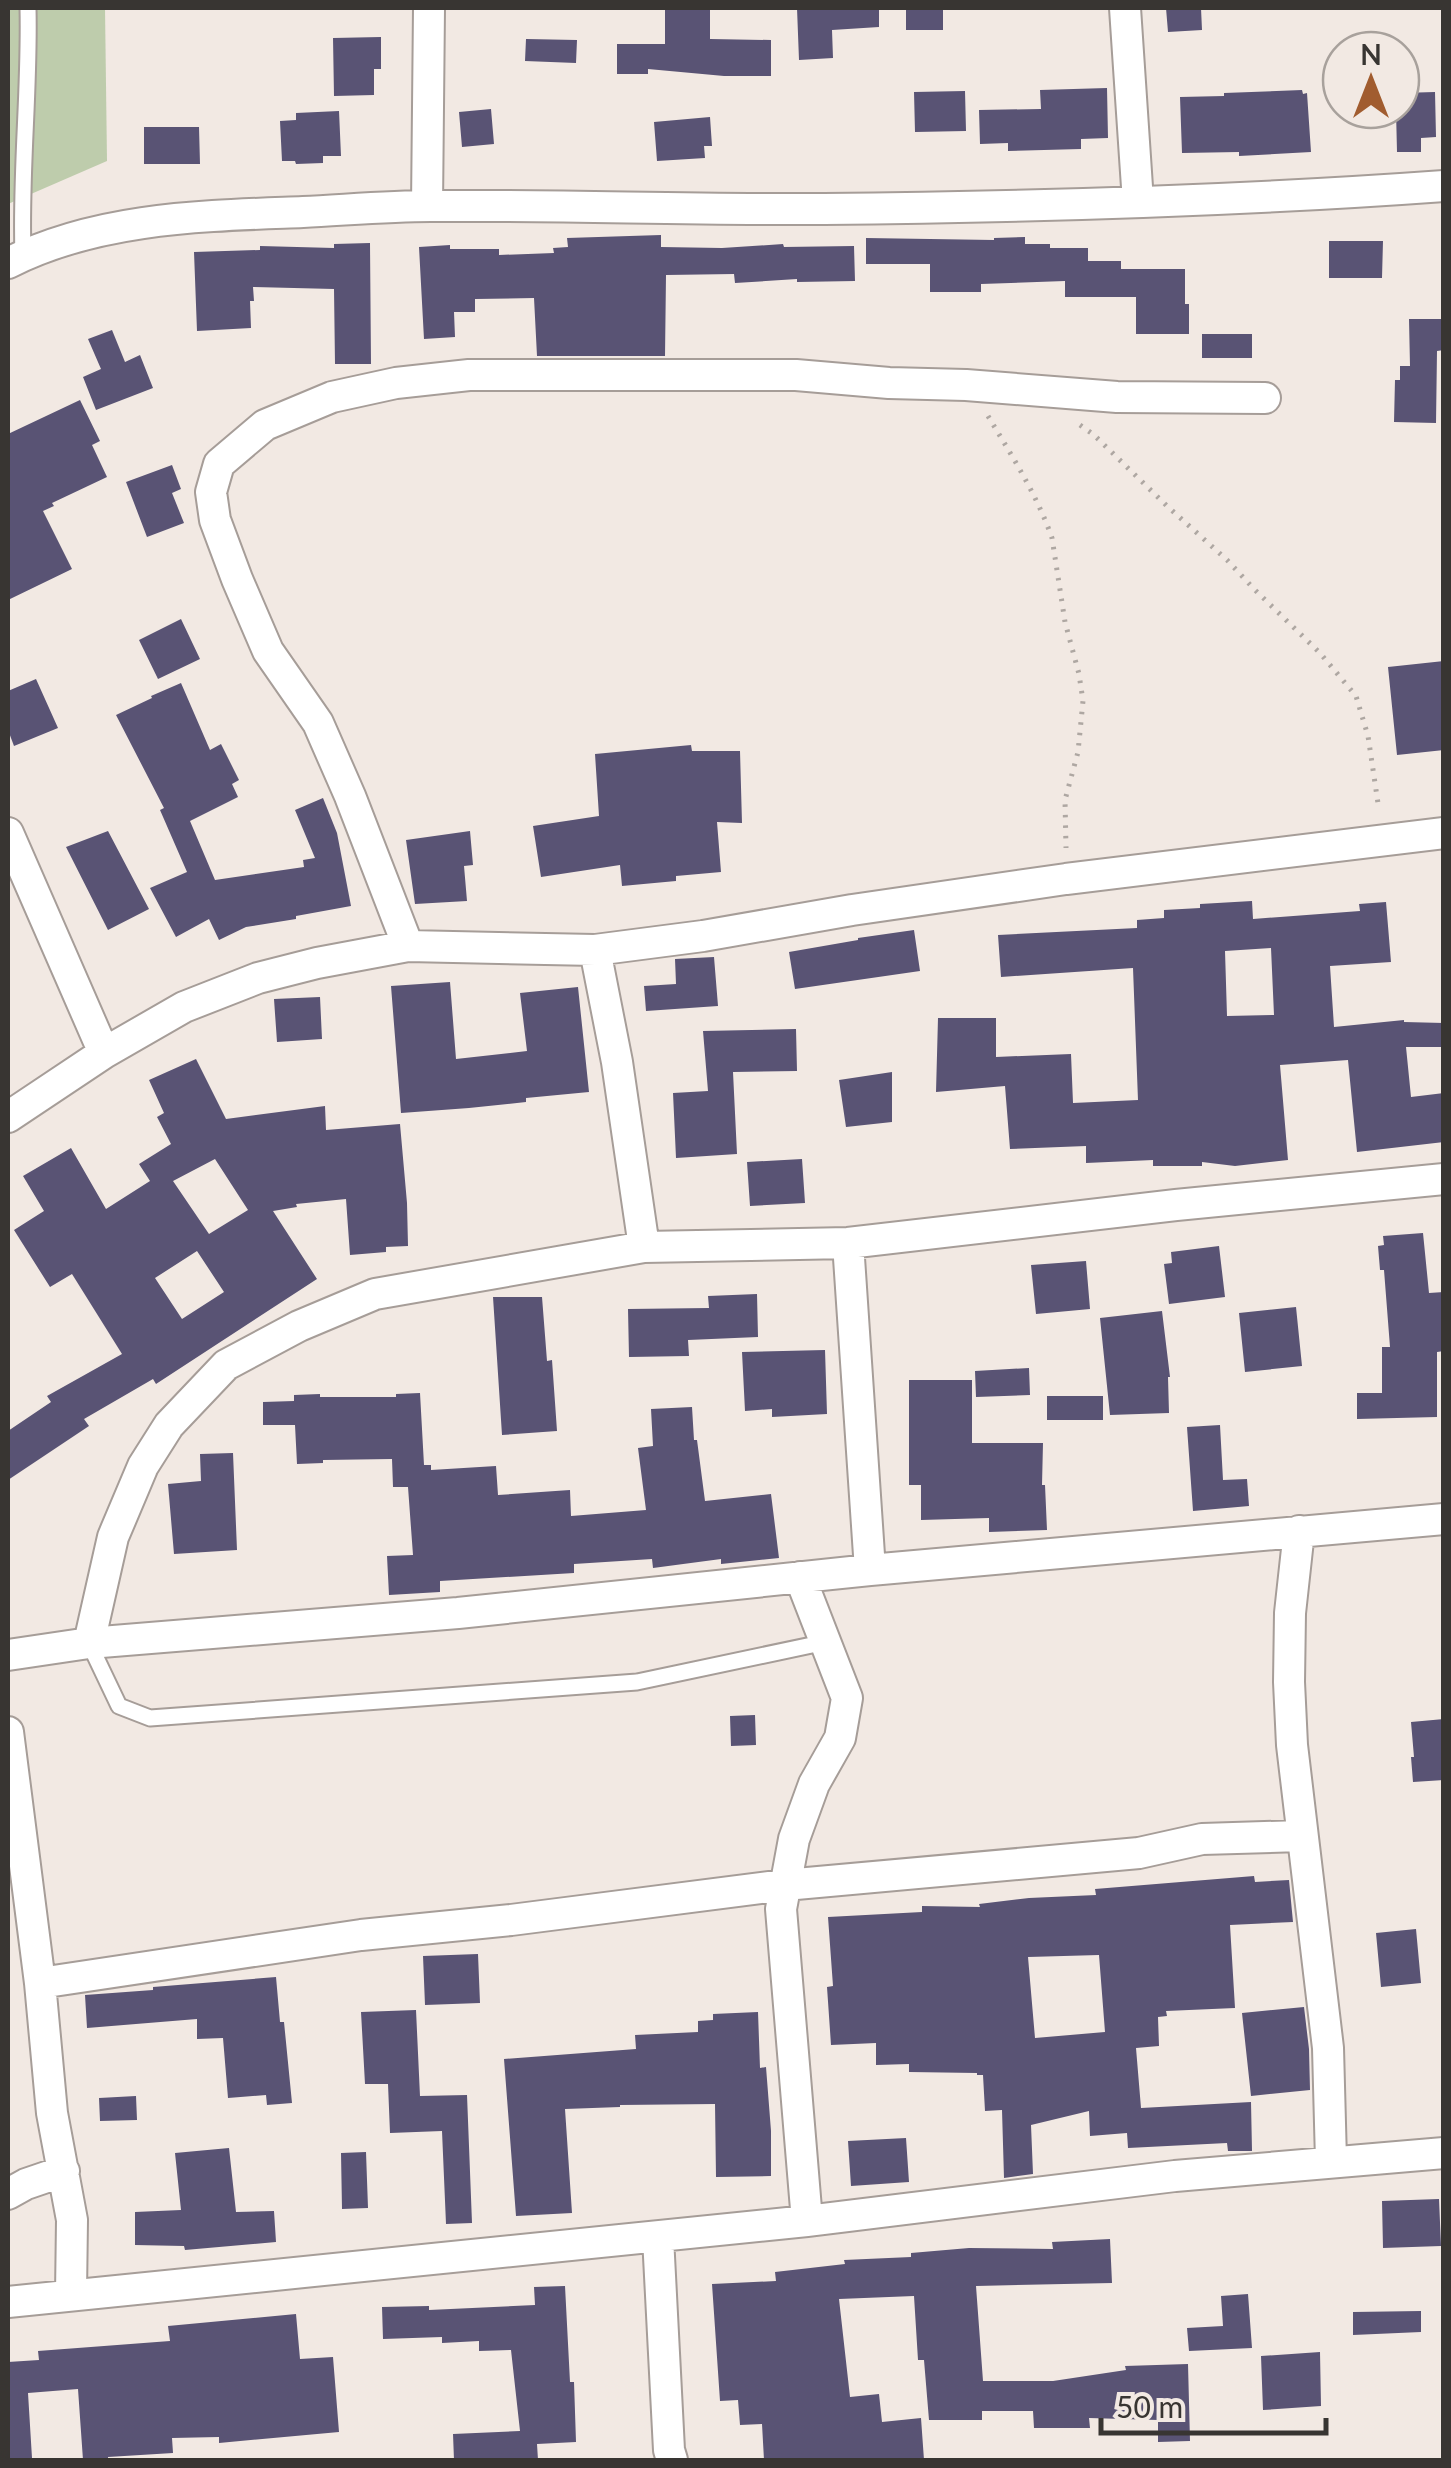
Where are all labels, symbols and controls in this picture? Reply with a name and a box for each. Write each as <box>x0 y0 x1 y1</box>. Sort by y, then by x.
north arrow <box>1321 30 1421 130</box>
text: N <box>1360 37 1382 71</box>
scale bar <box>1101 2373 1326 2435</box>
text: 50 m <box>1116 2388 1183 2424</box>

